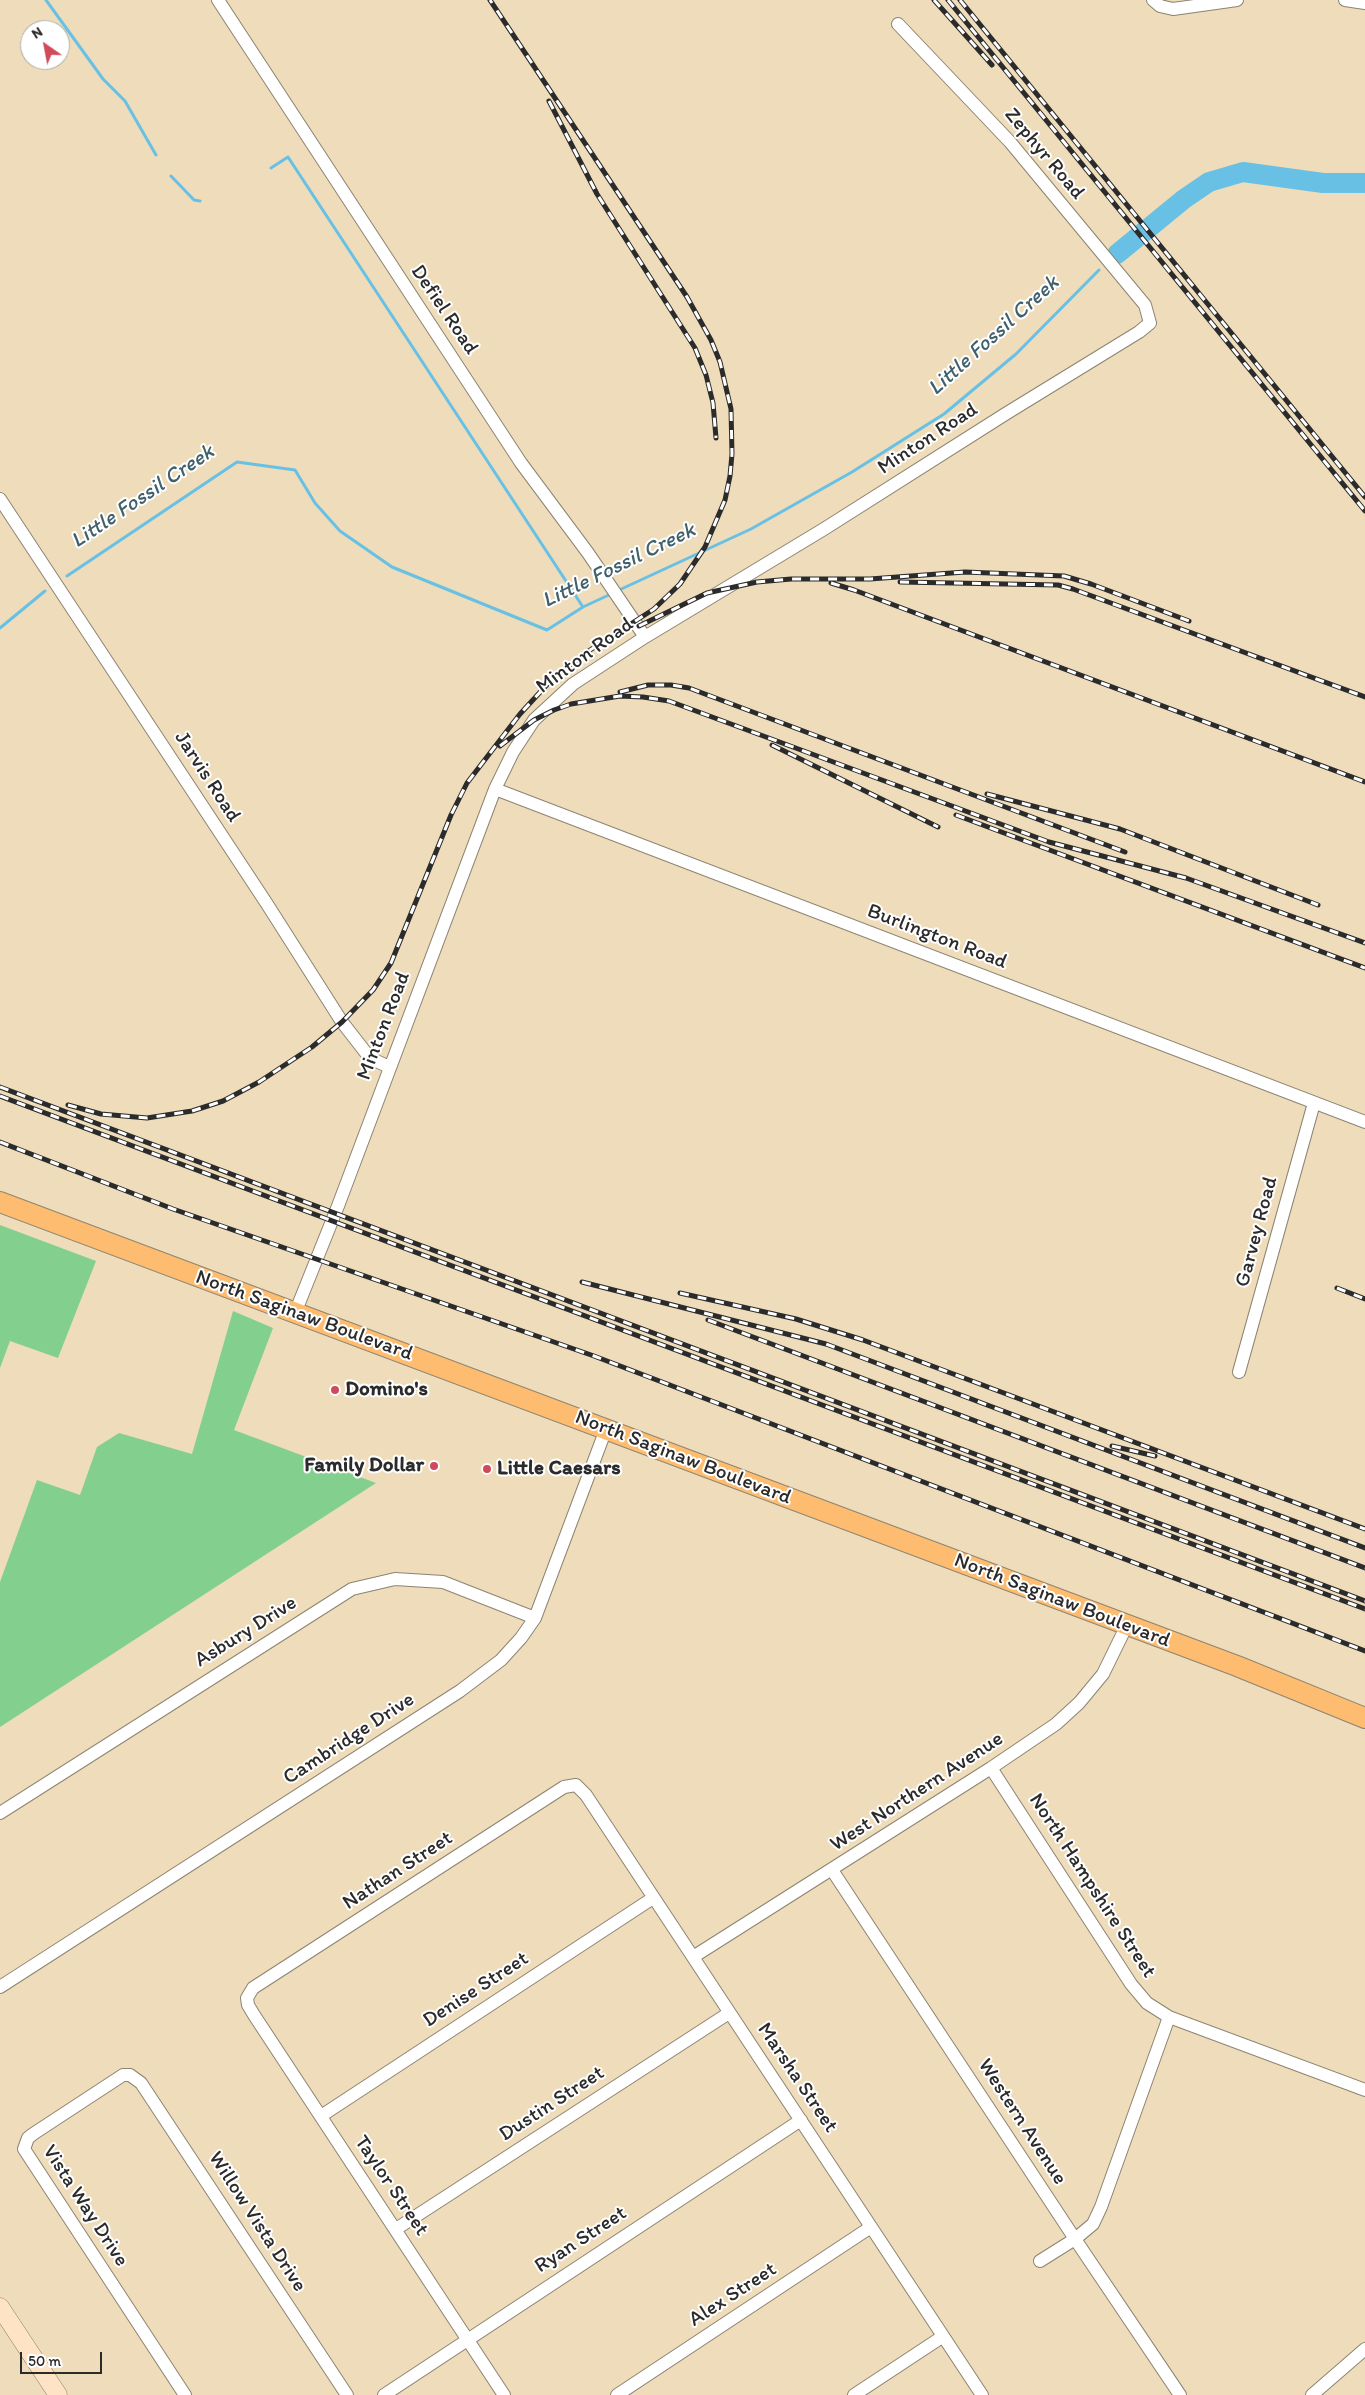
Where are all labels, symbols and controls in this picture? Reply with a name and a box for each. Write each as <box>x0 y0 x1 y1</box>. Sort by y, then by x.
north arrow <box>20 20 70 70</box>
text: N <box>29 23 46 43</box>
street label: Zephyr Road <box>998 103 1090 205</box>
street label: Defiel Road <box>405 260 483 360</box>
water label: Little Fossil Creek <box>923 270 1065 402</box>
street label: Minton Road <box>873 397 983 481</box>
water label: Little Fossil Creek <box>66 439 220 555</box>
water label: Little Fossil Creek <box>538 518 700 614</box>
street label: Minton Road <box>531 612 639 700</box>
street label: Jarvis Road <box>168 727 246 827</box>
street label: Burlington Road <box>863 899 1011 975</box>
street label: Minton Road <box>352 968 416 1084</box>
street label: Garvey Road <box>1230 1174 1284 1290</box>
street label: North Saginaw Boulevard <box>192 1265 416 1367</box>
place label: Domino's <box>345 1377 428 1403</box>
marker: Domino's <box>329 1384 341 1396</box>
street label: North Saginaw Boulevard <box>571 1405 795 1511</box>
place label: Family Dollar <box>304 1453 424 1479</box>
place label: Little Caesars <box>497 1456 621 1482</box>
marker: Family Dollar <box>428 1460 440 1472</box>
marker: Little Caesars <box>481 1463 493 1475</box>
street label: North Saginaw Boulevard <box>950 1548 1174 1654</box>
street label: Asbury Drive <box>190 1591 302 1673</box>
street label: Cambridge Drive <box>279 1687 419 1791</box>
street label: West Northern Avenue <box>826 1727 1008 1857</box>
street label: North Hampshire Street <box>1023 1789 1161 1983</box>
street label: Nathan Street <box>338 1826 458 1916</box>
street label: Denise Street <box>418 1947 534 2033</box>
street label: Marsha Street <box>751 2018 843 2138</box>
street label: Western Avenue <box>972 2054 1072 2190</box>
street label: Dustin Street <box>495 2061 609 2147</box>
street label: Taylor Street <box>348 2131 434 2241</box>
street label: Vista Way Drive <box>36 2140 134 2272</box>
street label: Willow Vista Drive <box>202 2147 312 2297</box>
street label: Ryan Street <box>530 2201 632 2279</box>
street label: Alex Street <box>684 2257 782 2333</box>
scale bar <box>22 2342 105 2374</box>
text: 50 m <box>28 2352 61 2370</box>

